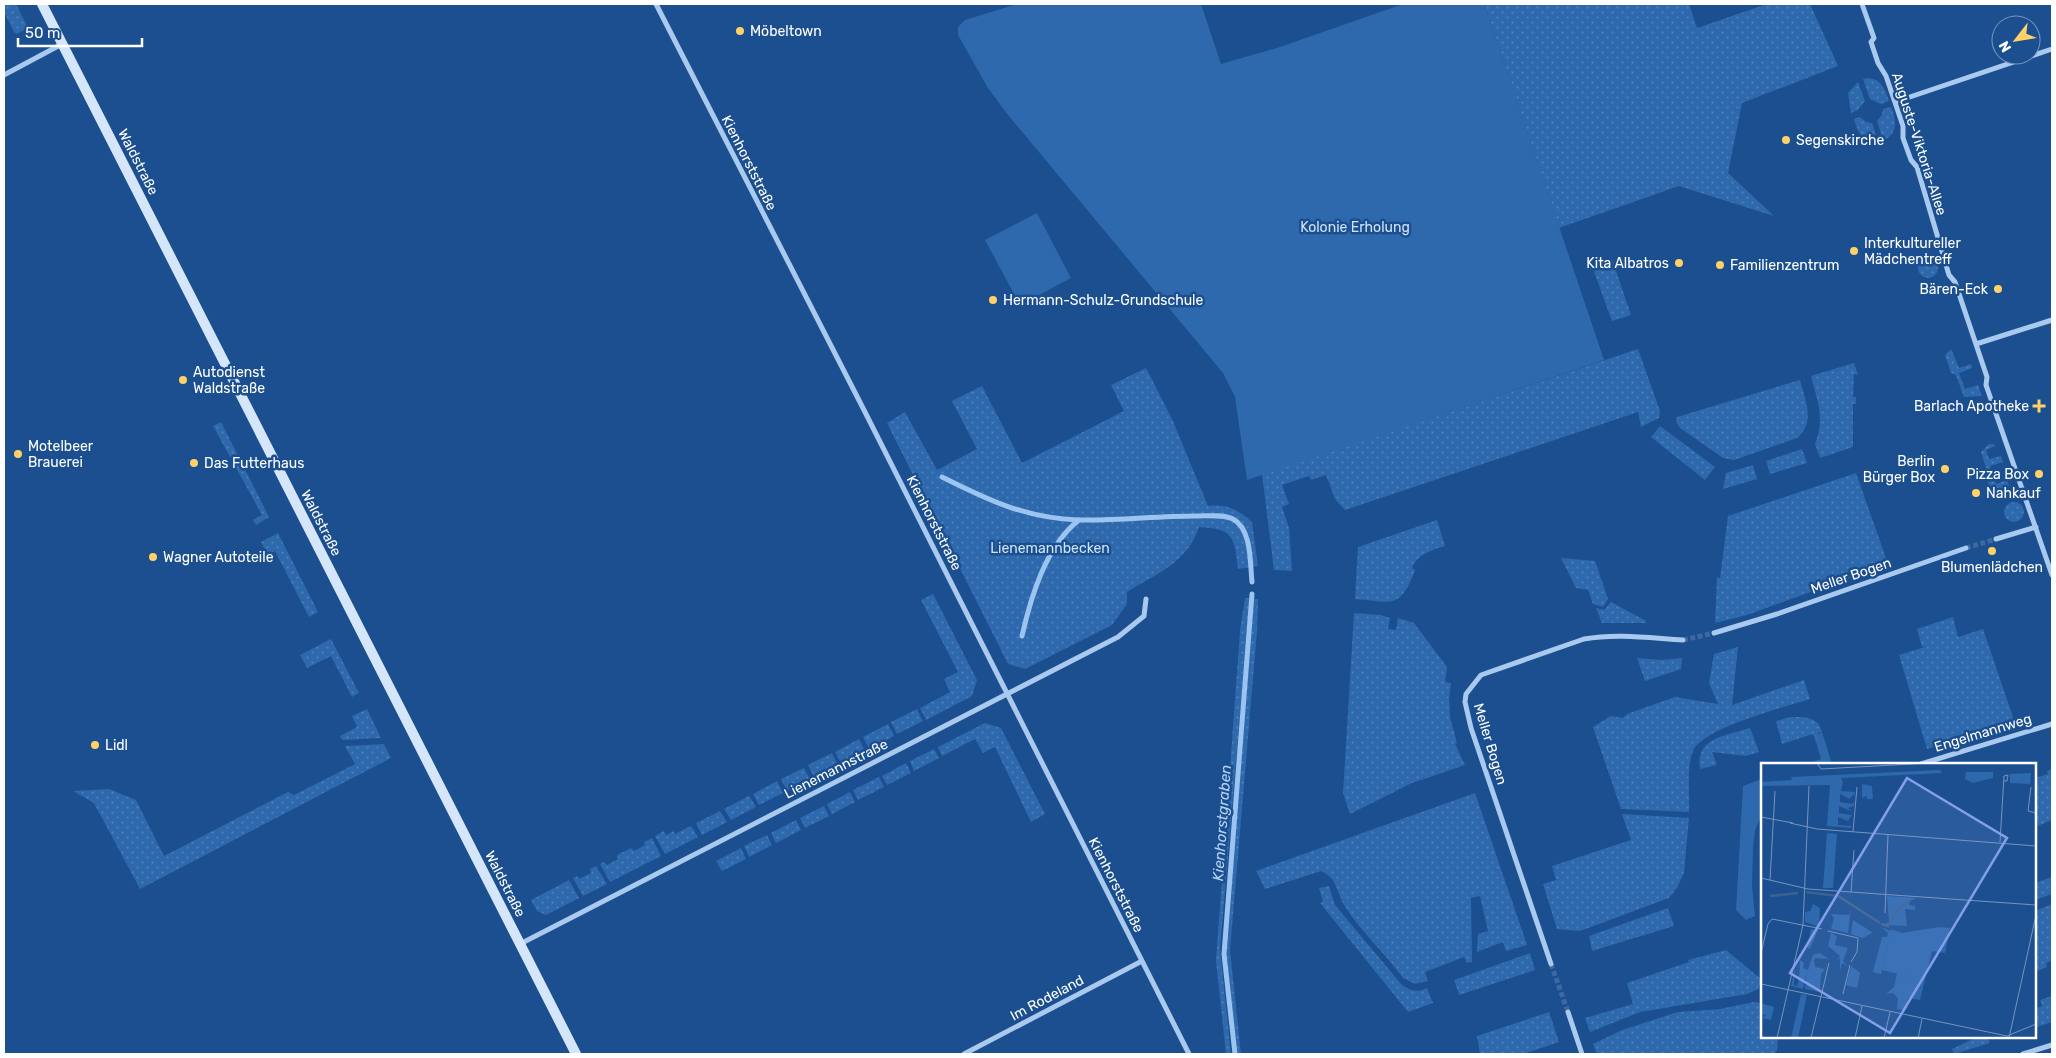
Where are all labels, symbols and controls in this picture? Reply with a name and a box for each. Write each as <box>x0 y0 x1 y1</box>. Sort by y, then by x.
scale bar <box>18 15 141 47</box>
north arrow <box>1991 15 2041 65</box>
place label: Möbeltown <box>750 23 822 40</box>
text: 50 m <box>25 24 60 42</box>
marker: Möbeltown <box>734 25 746 37</box>
text: N <box>1995 38 2015 55</box>
street label: Auguste-Viktoria-Allee <box>1888 70 1950 218</box>
street label: Kienhorststraße <box>718 113 780 213</box>
street label: Waldstraße <box>114 126 162 198</box>
place label: Segenskirche <box>1796 132 1884 149</box>
marker: Segenskirche <box>1780 134 1792 146</box>
park label: Kolonie Erholung <box>1300 219 1410 236</box>
place label: Interkultureller Mädchentreff <box>1864 235 1961 268</box>
marker: Interkultureller Mädchentreff <box>1848 245 1860 257</box>
place label: Kita Albatros <box>1586 255 1669 272</box>
marker: Kita Albatros <box>1673 257 1685 269</box>
place label: Familienzentrum <box>1730 257 1839 274</box>
marker: Familienzentrum <box>1714 259 1726 271</box>
place label: Bären-Eck <box>1919 281 1989 298</box>
marker: Bären-Eck <box>1992 283 2004 295</box>
place label: Hermann-Schulz-Grundschule <box>1003 292 1203 309</box>
marker: Hermann-Schulz-Grundschule <box>987 294 999 306</box>
place label: Autodienst Waldstraße <box>193 364 265 397</box>
marker: Autodienst Waldstraße <box>177 374 189 386</box>
place label: Barlach Apotheke <box>1914 398 2029 415</box>
marker: Barlach Apotheke <box>2033 400 2045 412</box>
place label: Motelbeer Brauerei <box>28 438 94 471</box>
marker: Motelbeer Brauerei <box>12 448 24 460</box>
place label: Berlin Bürger Box <box>1863 453 1935 486</box>
place label: Das Futterhaus <box>204 455 304 472</box>
marker: Das Futterhaus <box>188 457 200 469</box>
marker: Berlin Bürger Box <box>1939 463 1951 475</box>
place label: Pizza Box <box>1966 466 2029 483</box>
marker: Pizza Box <box>2033 468 2045 480</box>
street label: Kienhorststraße <box>903 473 965 573</box>
place label: Nahkauf <box>1986 485 2041 502</box>
street label: Waldstraße <box>297 487 345 559</box>
marker: Nahkauf <box>1970 487 1982 499</box>
park label: Lienemannbecken <box>990 540 1110 557</box>
marker: Blumenlädchen <box>1986 545 1998 557</box>
place label: Wagner Autoteile <box>163 549 274 566</box>
marker: Wagner Autoteile <box>147 551 159 563</box>
street label: Meller Bogen <box>1808 554 1894 598</box>
place label: Blumenlädchen <box>1941 559 2043 576</box>
street label: Meller Bogen <box>1470 701 1510 787</box>
street label: Engelmannweg <box>1932 710 2034 756</box>
street label: Lienemannstraße <box>781 735 891 802</box>
place label: Lidl <box>105 737 128 754</box>
marker: Lidl <box>89 739 101 751</box>
inset map <box>1761 763 2036 1038</box>
water label: Kienhorstgraben <box>1209 764 1235 882</box>
street label: Kienhorststraße <box>1085 835 1147 935</box>
street label: Waldstraße <box>481 848 529 920</box>
street label: Im Rodeland <box>1007 971 1087 1025</box>

